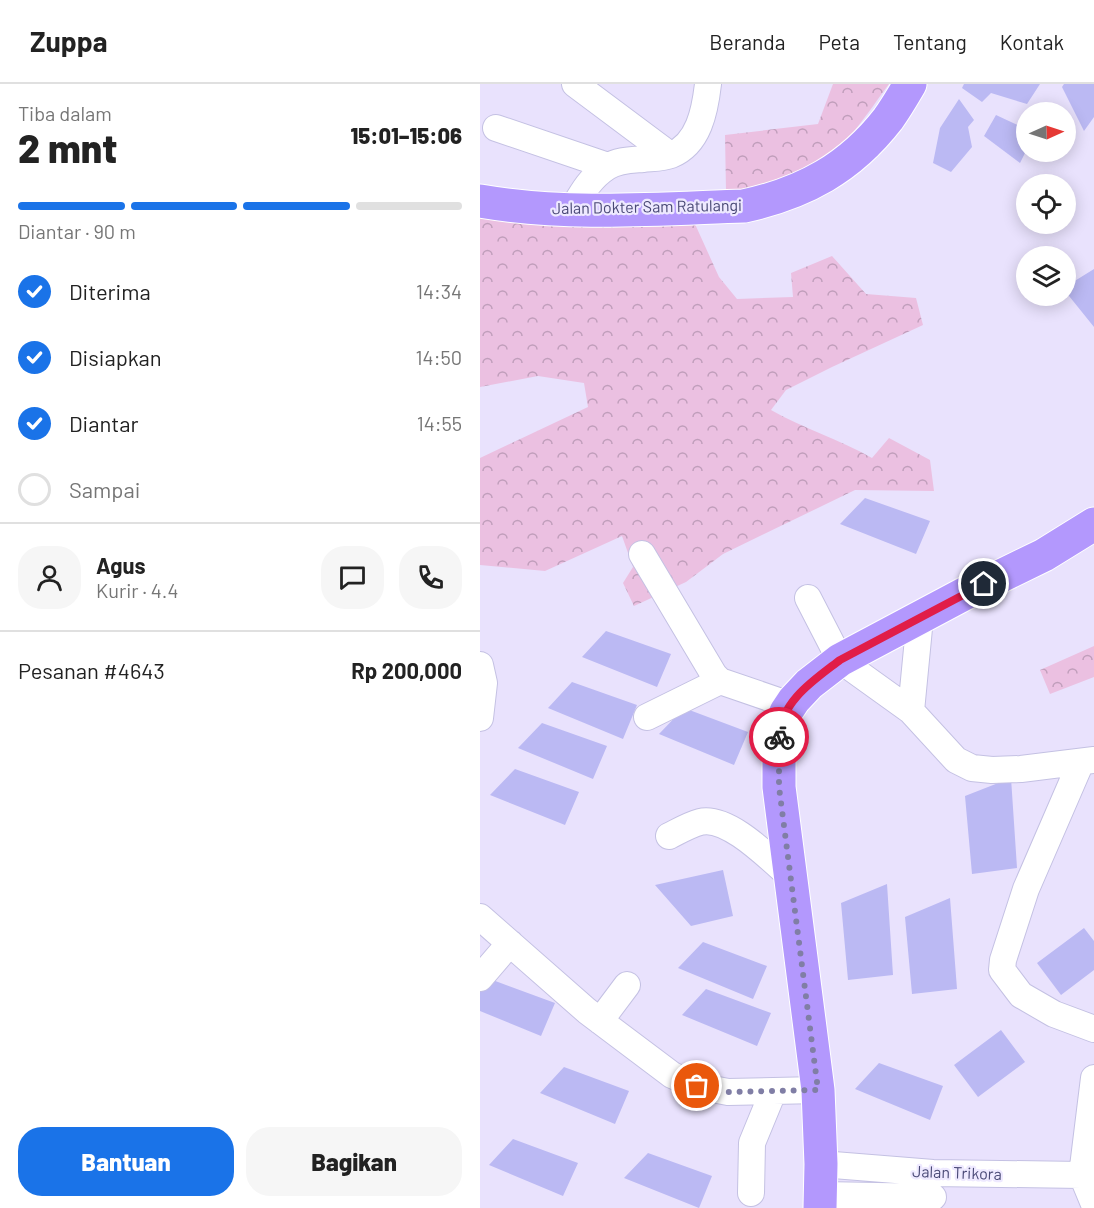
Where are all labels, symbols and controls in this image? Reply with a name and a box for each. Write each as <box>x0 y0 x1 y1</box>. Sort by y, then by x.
text: Zuppa <box>30 24 107 58</box>
text: Beranda <box>709 29 785 54</box>
text: Peta <box>818 29 860 54</box>
text: Tentang <box>893 29 967 54</box>
text: Kontak <box>1000 29 1064 54</box>
text: Tiba dalam <box>18 101 112 125</box>
north arrow <box>1016 102 1076 162</box>
map controls <box>1016 102 1076 306</box>
text: 15:01–15:06 <box>350 122 462 148</box>
text: 2 mnt <box>18 124 117 171</box>
button: locate <box>1016 174 1076 234</box>
street label: Jalan Dokter Sam Ratulangi <box>552 195 742 217</box>
text: Diantar · 90 m <box>18 219 136 243</box>
button: layers <box>1016 246 1076 306</box>
icon: check <box>18 275 51 308</box>
text: Diterima <box>69 278 151 304</box>
text: 14:34 <box>416 279 462 303</box>
icon: check <box>18 341 51 374</box>
text: Disiapkan <box>69 344 162 370</box>
text: 14:50 <box>416 345 462 369</box>
icon: check <box>18 407 51 440</box>
text: Diantar <box>69 410 139 436</box>
text: 14:55 <box>417 411 462 435</box>
text: Sampai <box>69 476 140 502</box>
button: person <box>18 546 81 609</box>
button: chat <box>321 546 384 609</box>
button: phone <box>399 546 462 609</box>
text: Agus <box>96 552 146 578</box>
pin <box>958 558 1009 609</box>
icon: home <box>967 567 1000 600</box>
text: Kurir · 4.4 <box>96 578 178 602</box>
text: Pesanan #4643 <box>18 657 165 683</box>
text: Rp 200,000 <box>351 657 462 683</box>
courier <box>749 707 809 767</box>
icon: bike <box>763 721 796 754</box>
pin <box>671 1060 722 1111</box>
icon: bag <box>680 1069 713 1102</box>
button: Bantuan <box>18 1127 234 1196</box>
button: Bagikan <box>246 1127 462 1196</box>
street label: Jalan Trikora <box>912 1161 1002 1183</box>

